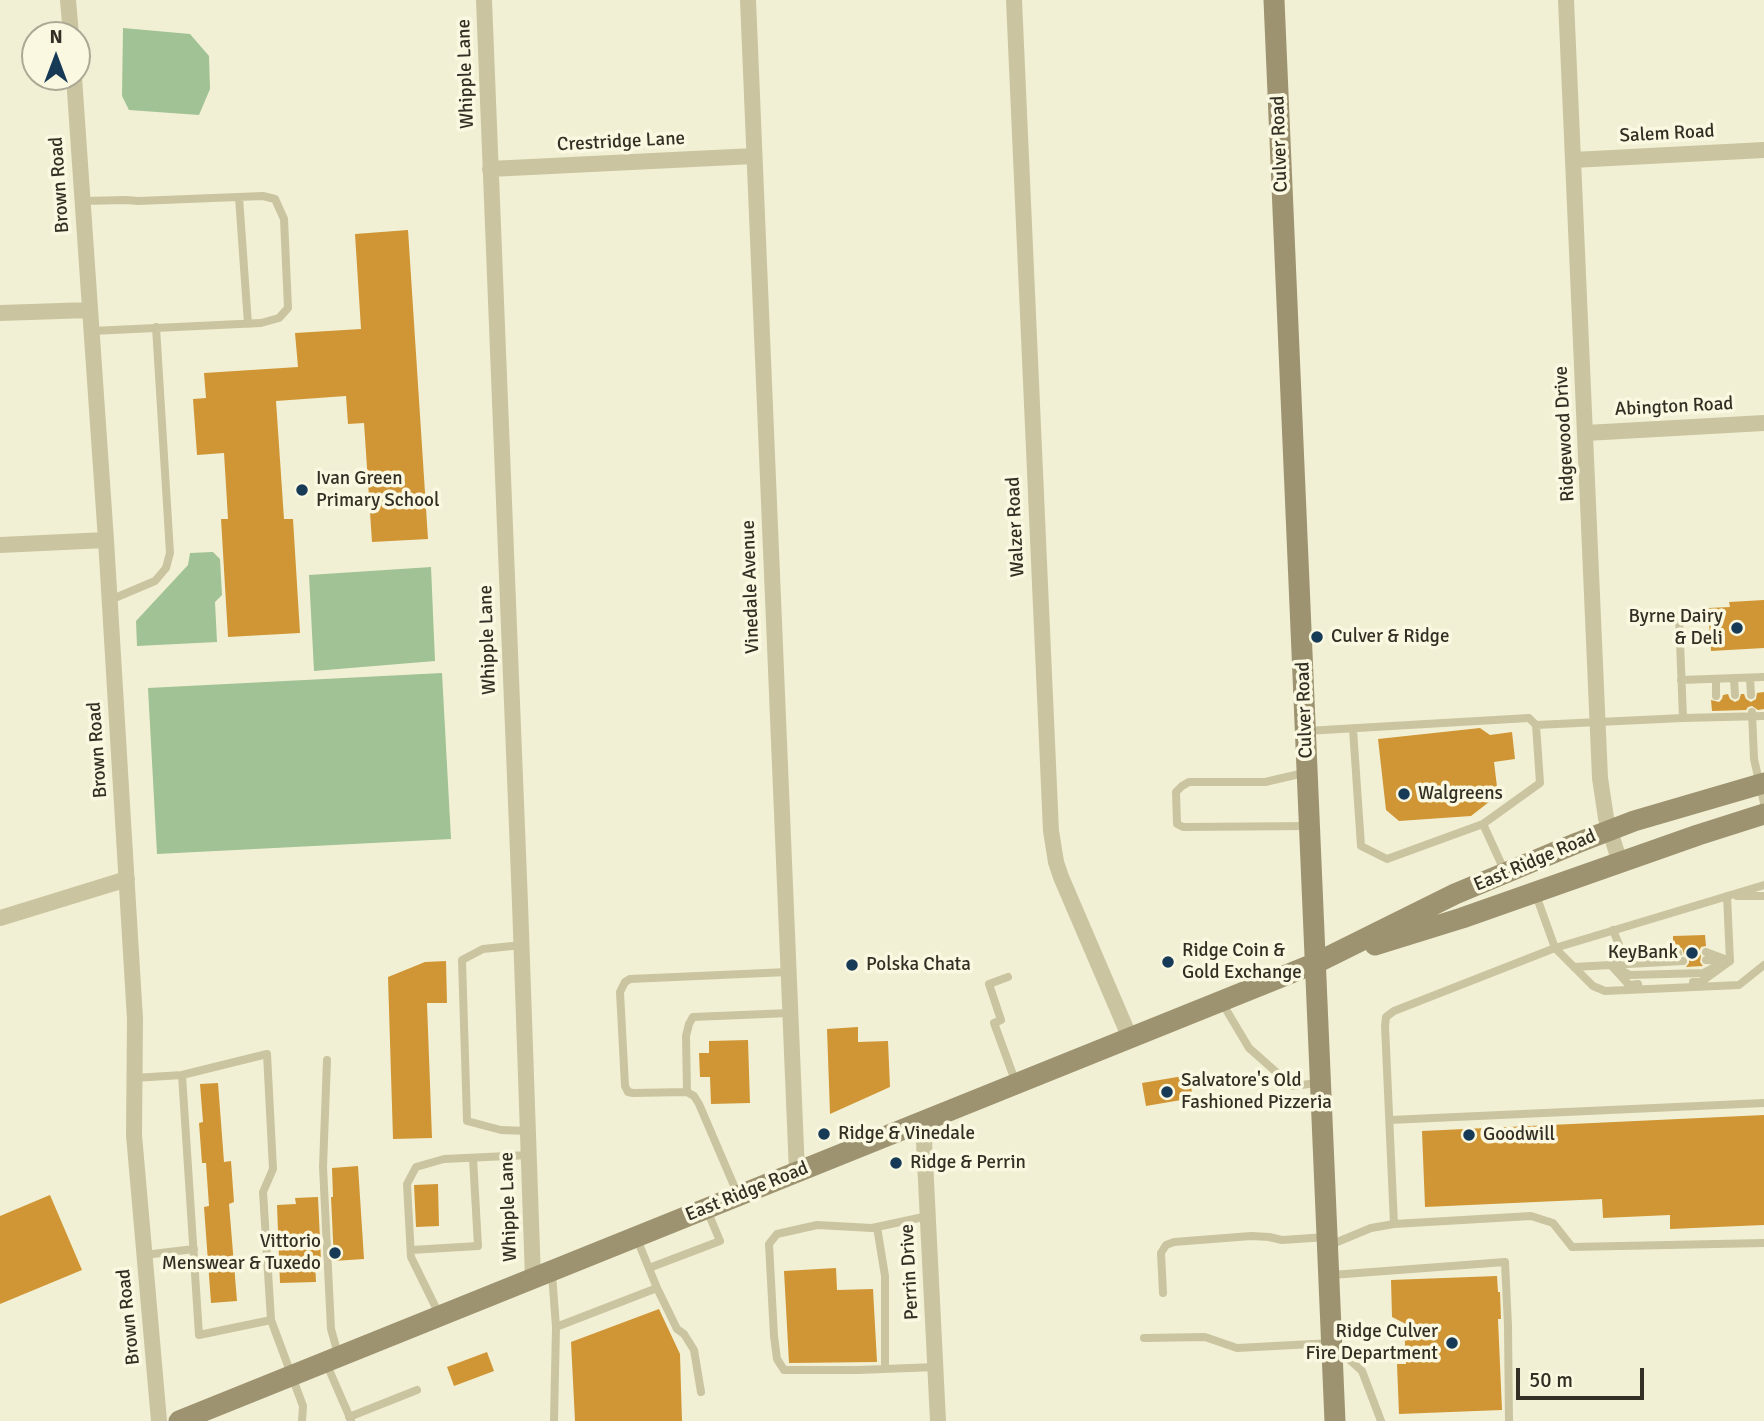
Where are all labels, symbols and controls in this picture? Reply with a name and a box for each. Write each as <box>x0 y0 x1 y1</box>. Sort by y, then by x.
street label: Whipple Lane <box>453 19 479 129</box>
north arrow <box>21 21 91 91</box>
text: N <box>49 25 63 49</box>
street label: Culver Road <box>1267 95 1293 193</box>
street label: Salem Road <box>1619 120 1715 148</box>
street label: Crestridge Lane <box>556 127 686 157</box>
street label: Brown Road <box>45 136 75 234</box>
street label: Ridgewood Drive <box>1550 366 1580 502</box>
street label: Abington Road <box>1614 393 1734 421</box>
place label: Ivan Green Primary School <box>316 468 439 512</box>
street label: Walzer Road <box>1002 476 1030 578</box>
marker: Ivan Green Primary School <box>294 482 310 498</box>
street label: Vinedale Avenue <box>737 520 765 654</box>
street label: Whipple Lane <box>475 585 501 695</box>
place label: Byrne Dairy & Deli <box>1629 606 1723 650</box>
marker: Byrne Dairy & Deli <box>1729 620 1745 636</box>
place label: Culver & Ridge <box>1331 626 1449 648</box>
marker: Culver & Ridge <box>1309 629 1325 645</box>
street label: Culver Road <box>1292 661 1318 759</box>
street label: Brown Road <box>83 701 113 799</box>
place label: Walgreens <box>1418 783 1503 805</box>
marker: Walgreens <box>1396 786 1412 802</box>
street label: East Ridge Road <box>1471 825 1599 897</box>
place label: Ridge Coin & Gold Exchange <box>1182 940 1302 984</box>
place label: KeyBank <box>1608 942 1678 964</box>
marker: KeyBank <box>1684 945 1700 961</box>
place label: Polska Chata <box>866 954 971 976</box>
marker: Ridge Coin & Gold Exchange <box>1160 954 1176 970</box>
marker: Polska Chata <box>844 957 860 973</box>
place label: Salvatore's Old Fashioned Pizzeria <box>1181 1070 1332 1114</box>
marker: Salvatore's Old Fashioned Pizzeria <box>1159 1084 1175 1100</box>
place label: Ridge & Vinedale <box>838 1123 975 1145</box>
place label: Goodwill <box>1483 1124 1555 1146</box>
marker: Ridge & Vinedale <box>816 1126 832 1142</box>
marker: Goodwill <box>1461 1127 1477 1143</box>
street label: Whipple Lane <box>496 1152 522 1262</box>
place label: Ridge & Perrin <box>910 1152 1026 1174</box>
marker: Ridge & Perrin <box>888 1155 904 1171</box>
street label: East Ridge Road <box>682 1157 812 1227</box>
street label: Perrin Drive <box>896 1223 924 1321</box>
place label: Vittorio Menswear & Tuxedo <box>162 1231 321 1275</box>
marker: Vittorio Menswear & Tuxedo <box>327 1245 343 1261</box>
street label: Brown Road <box>113 1268 145 1366</box>
place label: Ridge Culver Fire Department <box>1305 1321 1438 1365</box>
marker: Ridge Culver Fire Department <box>1444 1335 1460 1351</box>
scale bar <box>1519 1354 1647 1398</box>
text: 50 m <box>1529 1367 1573 1393</box>

